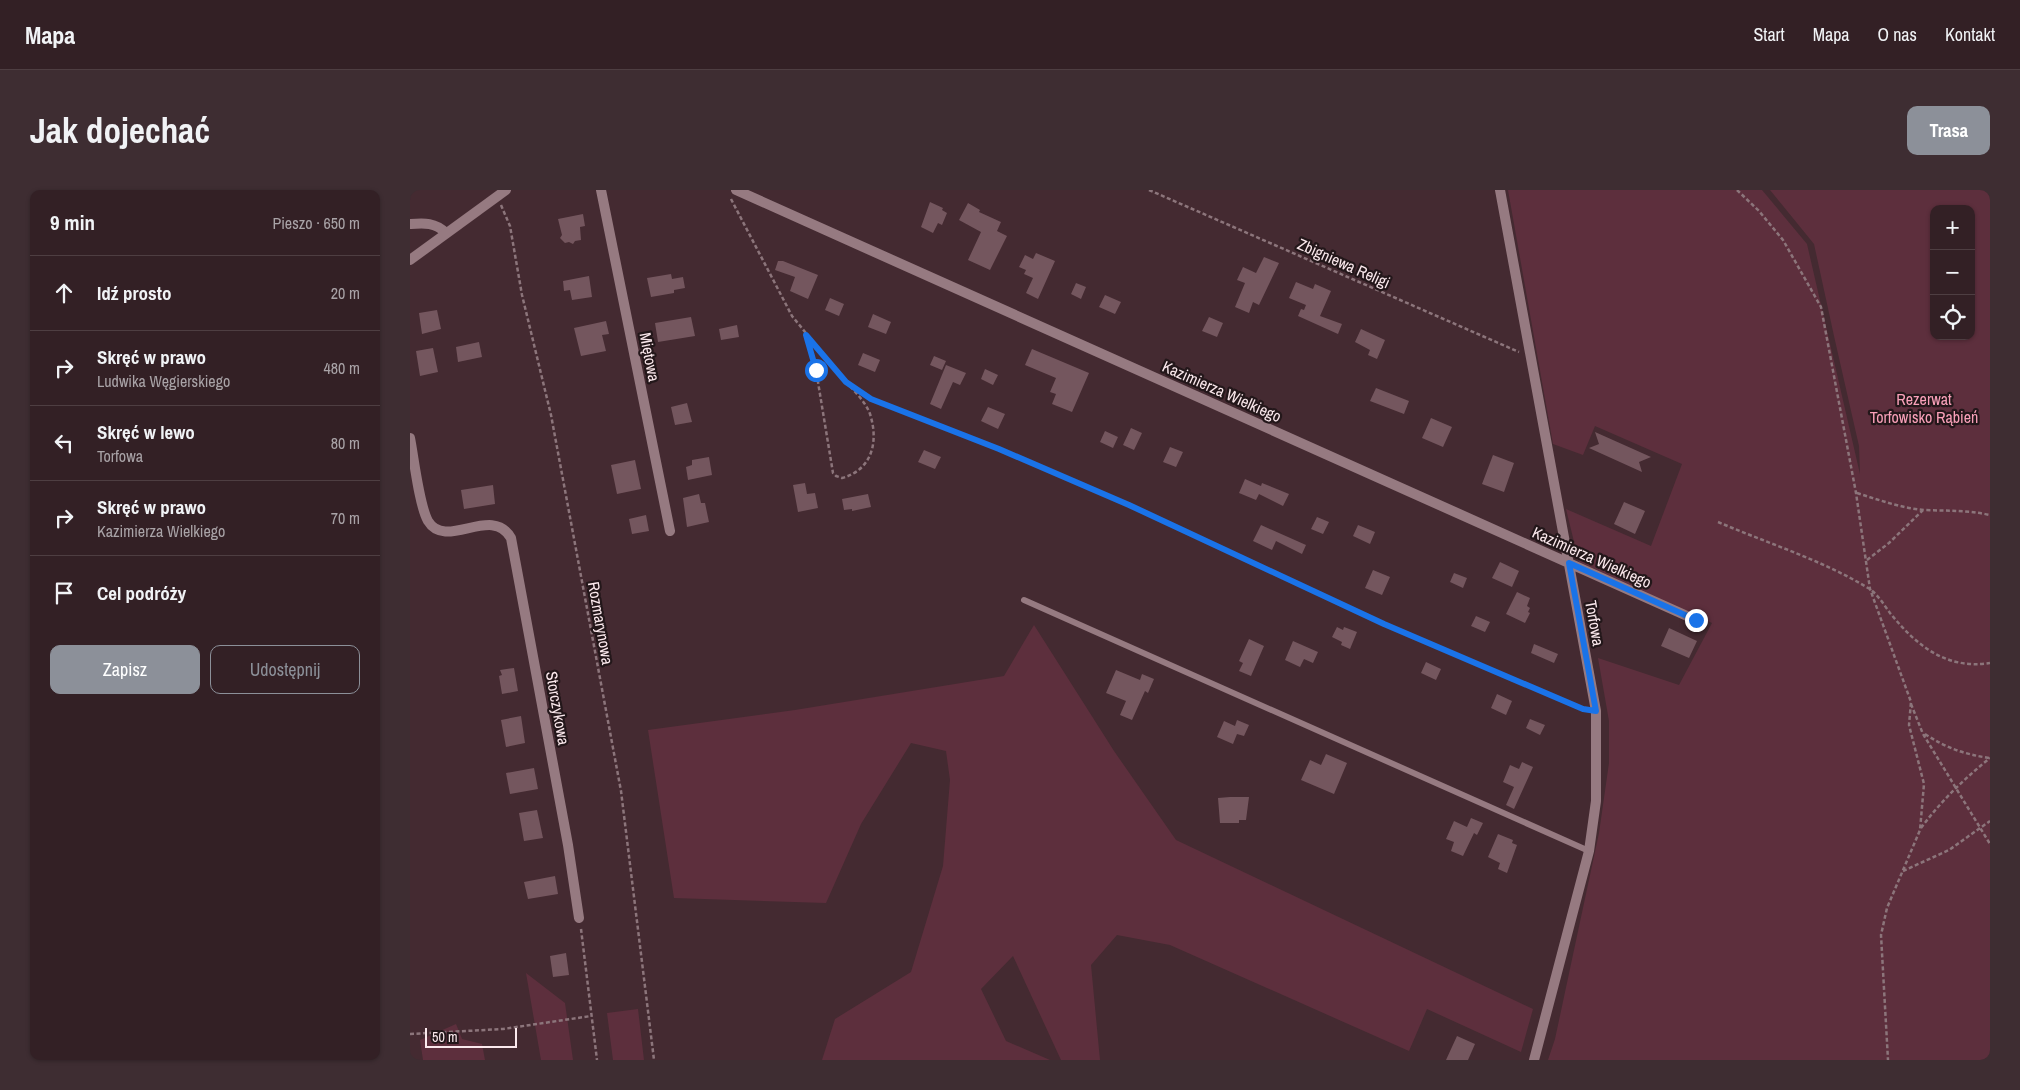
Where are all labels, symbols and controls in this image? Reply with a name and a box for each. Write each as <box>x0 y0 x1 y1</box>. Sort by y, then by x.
text: Mapa <box>25 19 75 51</box>
text: Start <box>1753 22 1785 47</box>
text: Mapa <box>1813 22 1850 47</box>
text: O nas <box>1878 22 1917 47</box>
text: Kontakt <box>1945 22 1995 47</box>
button: Trasa <box>1907 106 1990 155</box>
text: Jak dojechać <box>30 107 210 154</box>
map controls <box>1930 205 1975 340</box>
button: + <box>1930 205 1975 250</box>
text: 9 min <box>50 208 95 237</box>
text: Pieszo · 650 m <box>272 212 360 234</box>
street label: Zbigniewa Religi <box>1294 233 1394 293</box>
button: − <box>1930 250 1975 295</box>
icon: ahead <box>50 279 78 307</box>
text: Idź prosto <box>97 280 171 306</box>
text: 20 m <box>331 282 360 304</box>
button: locate <box>1930 295 1975 340</box>
street label: Miętowa <box>634 331 666 384</box>
text: Skręć w prawo <box>97 344 206 370</box>
icon: right <box>50 354 78 382</box>
street label: Kazimierza Wielkiego <box>1159 355 1285 427</box>
text: 480 m <box>324 357 360 379</box>
route start <box>805 359 828 382</box>
text: Ludwika Węgierskiego <box>97 370 230 392</box>
park label: Rezerwat Torfowisko Rąbień <box>1870 388 1978 428</box>
text: Skręć w lewo <box>97 419 195 445</box>
icon: left <box>50 429 78 457</box>
text: 80 m <box>331 432 360 454</box>
text: Torfowa <box>97 445 143 467</box>
text: Skręć w prawo <box>97 494 206 520</box>
icon: right <box>50 504 78 532</box>
text: 70 m <box>331 507 360 529</box>
text: Kazimierza Wielkiego <box>97 520 225 542</box>
street label: Kazimierza Wielkiego <box>1529 521 1655 593</box>
icon: arrive <box>50 579 78 607</box>
text: Cel podróży <box>97 580 186 606</box>
street label: Rozmarynowa <box>583 580 619 667</box>
street label: Torfowa <box>1580 598 1610 648</box>
route end <box>1685 609 1708 632</box>
button: Zapisz <box>50 645 200 694</box>
button: Udostępnij <box>210 645 360 694</box>
street label: Storczykowa <box>541 669 575 747</box>
scale bar <box>425 1025 518 1048</box>
text: 50 m <box>432 1028 458 1046</box>

